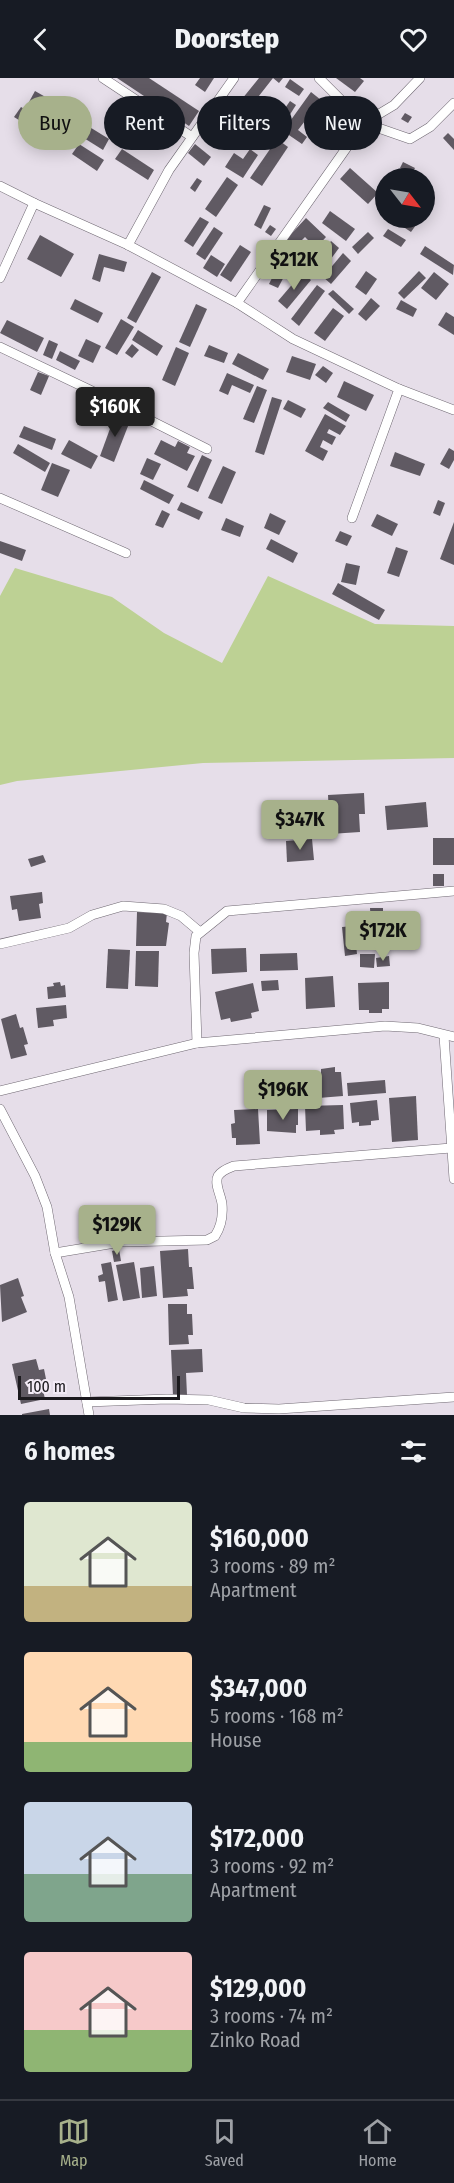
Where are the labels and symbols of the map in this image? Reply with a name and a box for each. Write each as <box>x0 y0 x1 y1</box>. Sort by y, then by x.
north arrow <box>375 168 435 228</box>
pin: $212K <box>252 240 336 291</box>
pin: $160K <box>73 387 157 438</box>
pin: $347K <box>258 800 342 851</box>
pin: $172K <box>341 911 425 962</box>
pin: $196K <box>241 1070 325 1121</box>
pin: $129K <box>75 1205 159 1256</box>
scale bar <box>18 1373 180 1400</box>

